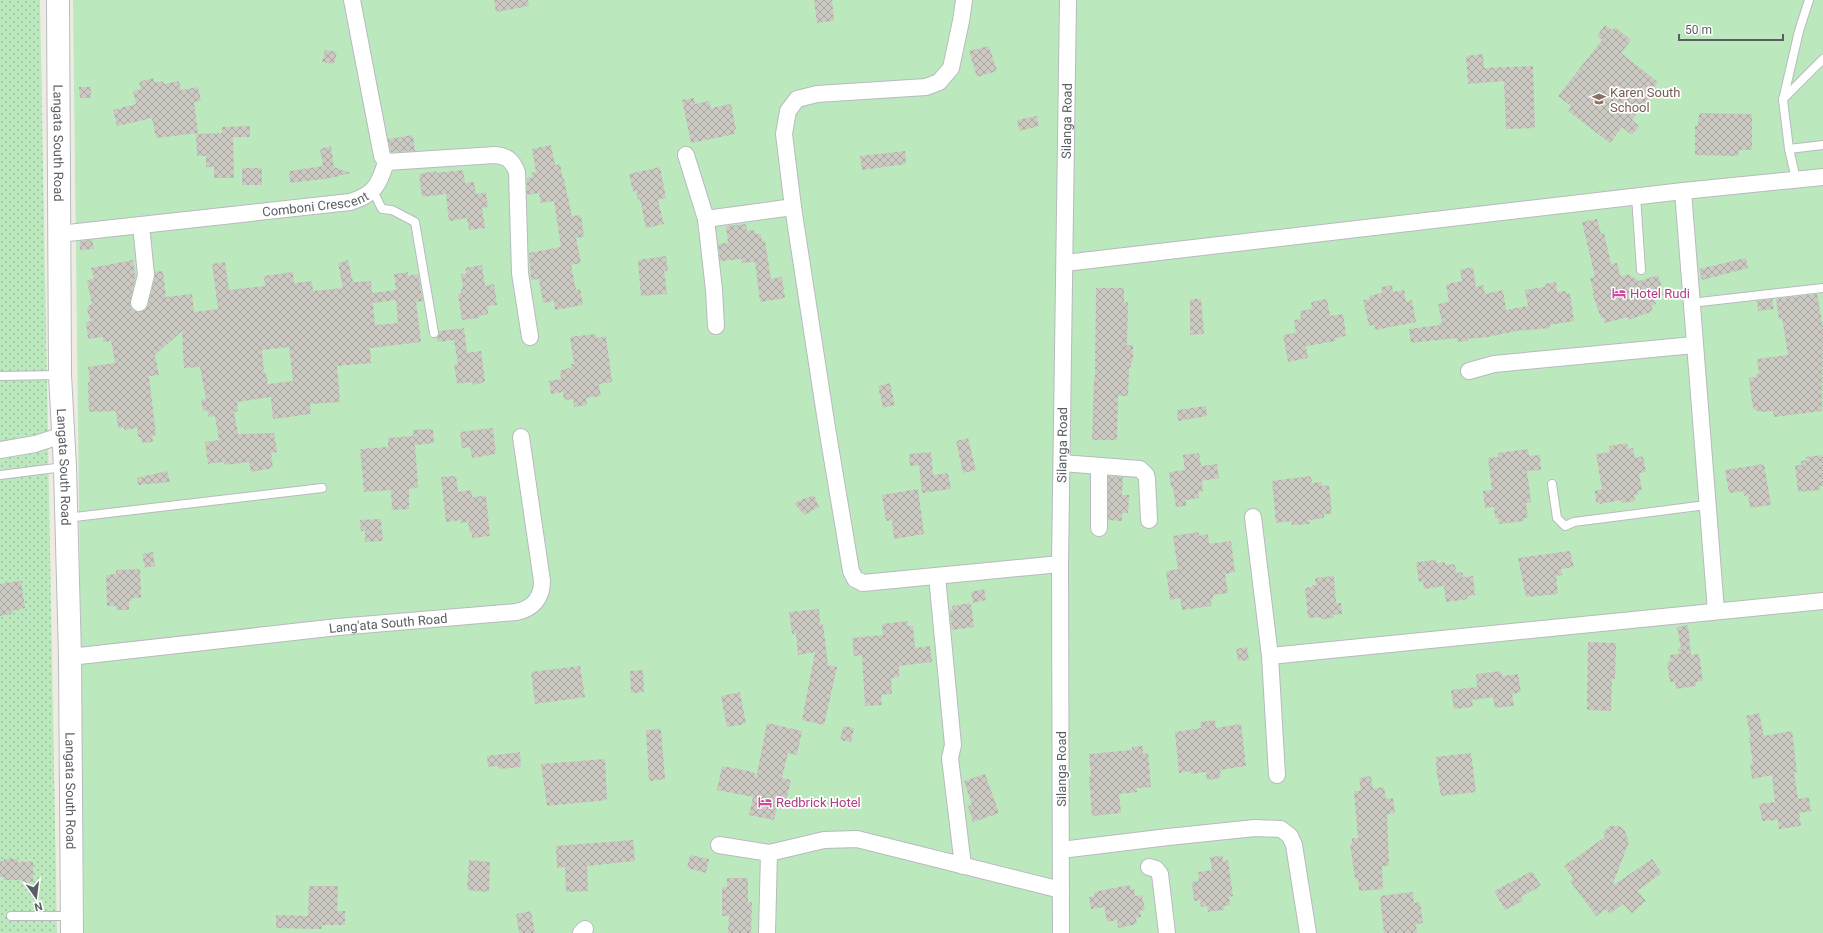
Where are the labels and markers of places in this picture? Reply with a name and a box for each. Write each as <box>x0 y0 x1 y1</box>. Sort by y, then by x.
place label: Karen South School <box>1610 85 1681 115</box>
school or university icon: Karen South School <box>1591 91 1607 107</box>
hotel icon: Hotel Rudi <box>1611 285 1627 301</box>
place label: Hotel Rudi <box>1630 286 1690 301</box>
hotel icon: Redbrick Hotel <box>757 794 773 810</box>
place label: Redbrick Hotel <box>776 795 861 810</box>

